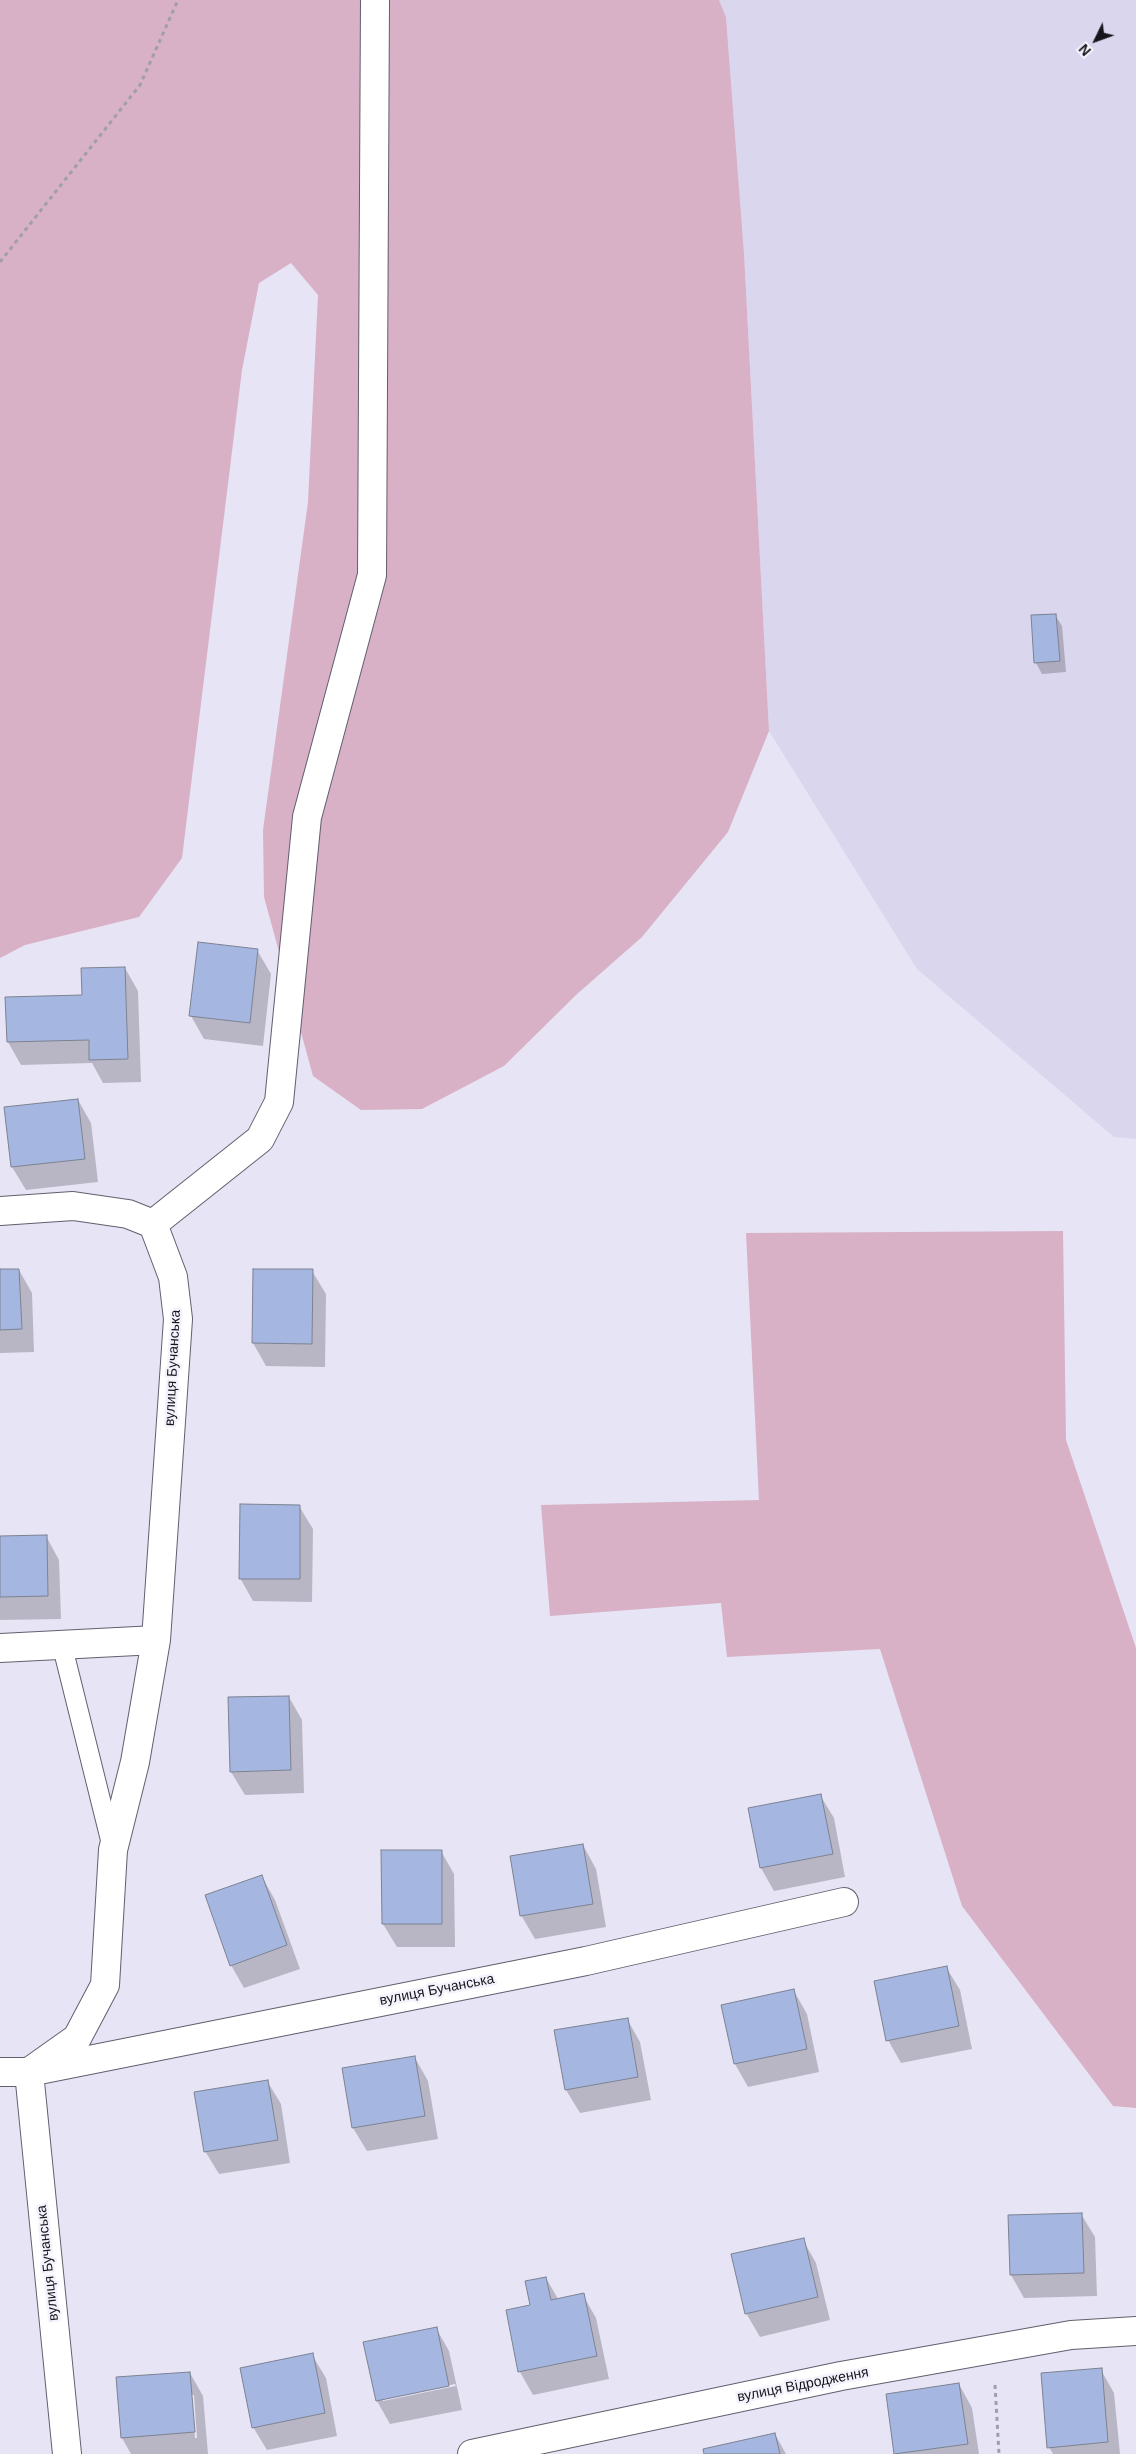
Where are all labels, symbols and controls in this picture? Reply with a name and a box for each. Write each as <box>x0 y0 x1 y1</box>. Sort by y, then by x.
north arrow <box>1071 15 1121 65</box>
text: N <box>1076 41 1094 59</box>
street label: вулиця Бучанська <box>162 1309 184 1427</box>
street label: вулиця Бучанська <box>378 1971 496 2009</box>
street label: вулиця Бучанська <box>34 2204 62 2322</box>
street label: вулиця Відродження <box>736 2364 870 2406</box>

